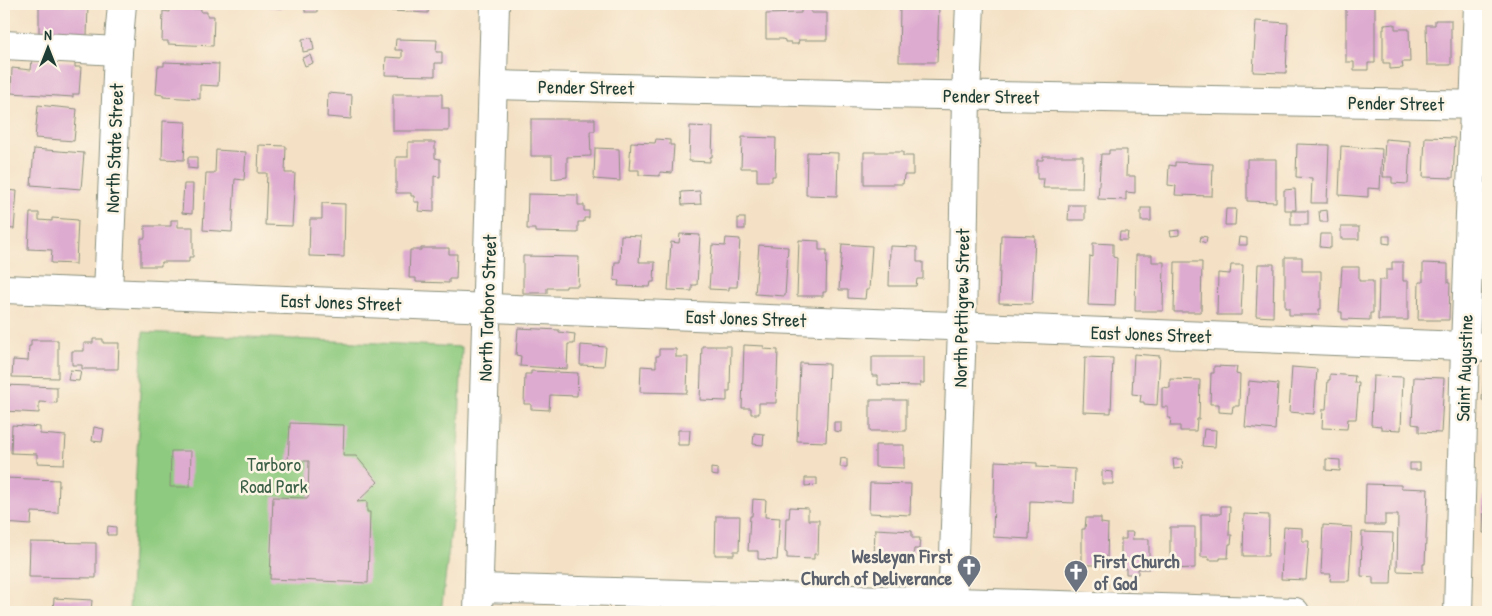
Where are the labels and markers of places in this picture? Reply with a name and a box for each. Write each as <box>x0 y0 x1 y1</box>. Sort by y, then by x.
place label: Wesleyan First Church of Deliverance <box>801 543 953 591</box>
place label: First Church of God <box>1093 548 1180 596</box>
church icon: Wesleyan First Church of Deliverance <box>956 554 982 588</box>
church icon: First Church of God <box>1063 559 1089 593</box>

